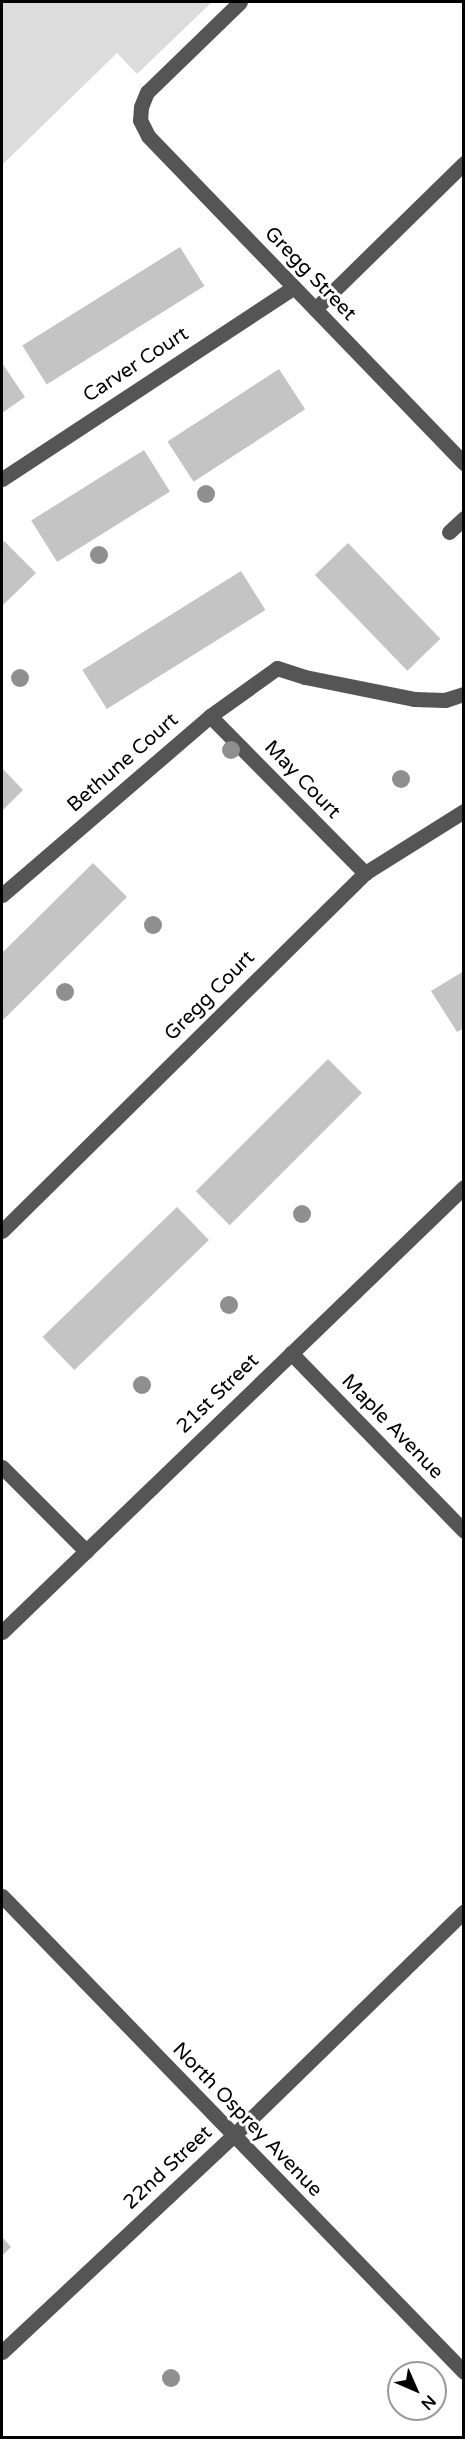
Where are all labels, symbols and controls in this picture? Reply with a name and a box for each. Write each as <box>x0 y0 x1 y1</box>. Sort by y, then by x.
street label: Gregg Street <box>259 222 361 326</box>
street label: Carver Court <box>79 322 193 408</box>
street label: Bethune Court <box>63 708 183 818</box>
street label: May Court <box>259 736 345 824</box>
street label: Gregg Court <box>160 946 260 1046</box>
street label: 21st Street <box>172 1349 264 1439</box>
street label: Maple Avenue <box>336 1370 448 1484</box>
street label: North Osprey Avenue <box>167 2038 327 2202</box>
street label: 22nd Street <box>119 2121 217 2215</box>
north arrow <box>387 2361 447 2421</box>
text: N <box>417 2391 440 2414</box>

